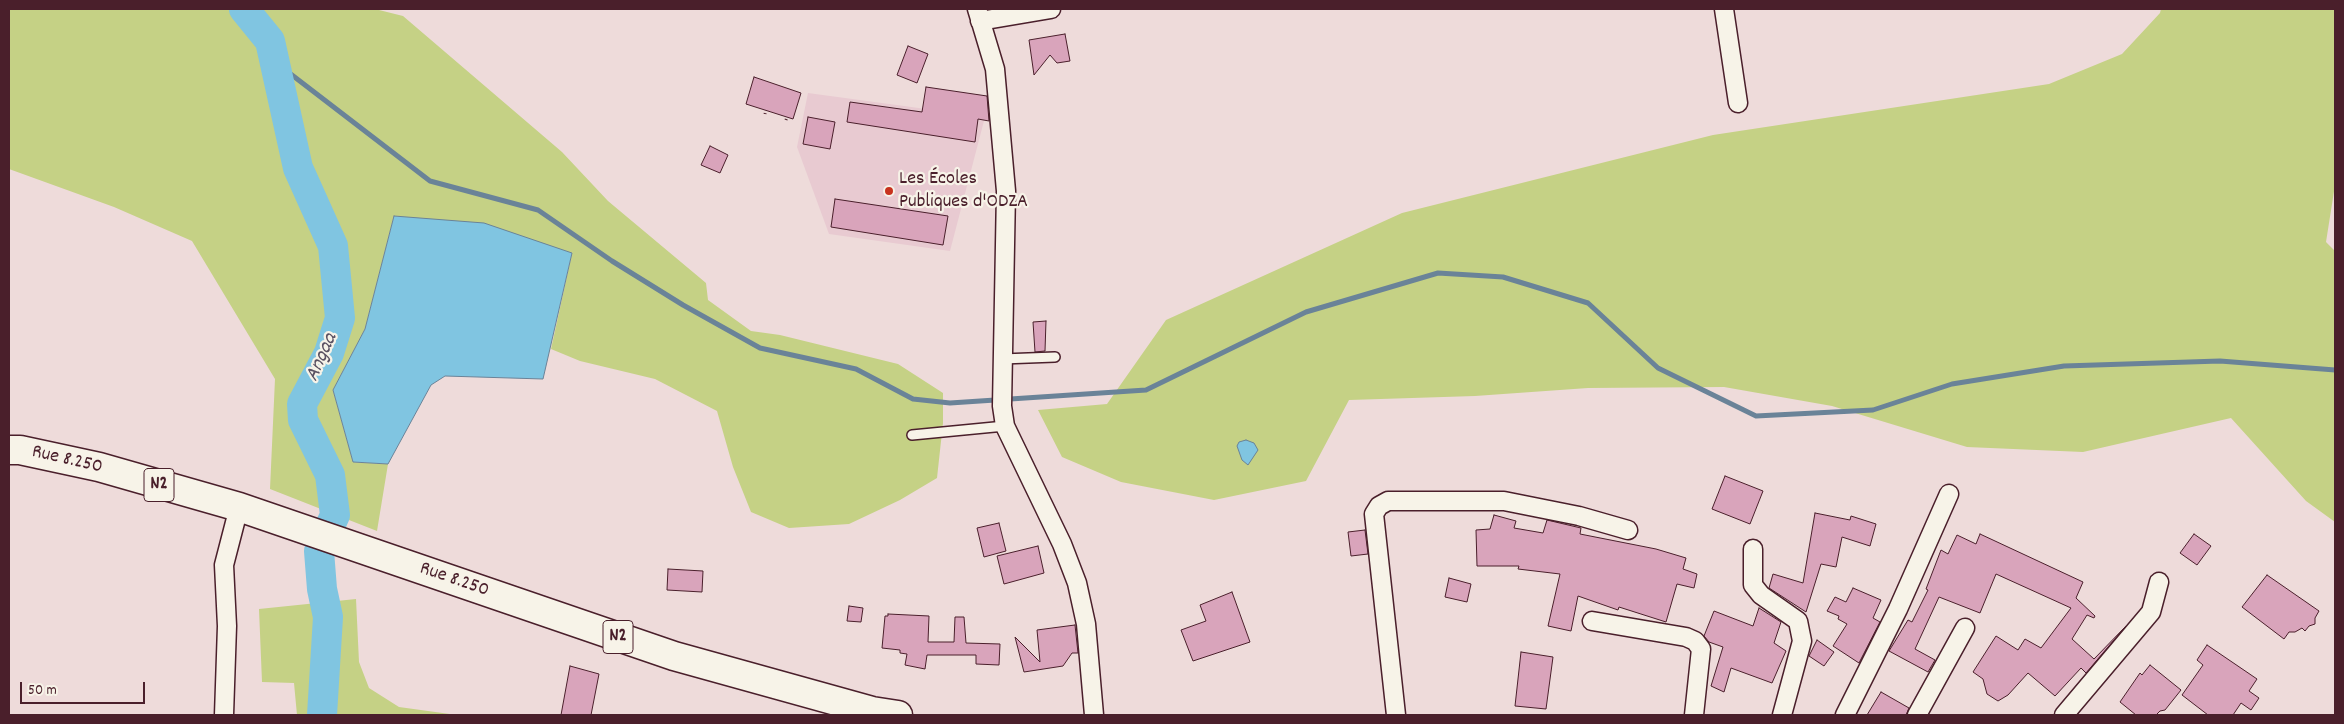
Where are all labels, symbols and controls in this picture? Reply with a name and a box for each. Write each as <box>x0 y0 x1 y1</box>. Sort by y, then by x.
place label: Les Écoles Publiques d'ODZA <box>899 168 1028 215</box>
marker: Les Écoles Publiques d'ODZA <box>883 185 895 197</box>
water label: Angaa <box>301 330 345 386</box>
street label: Rue 8.250 <box>29 441 105 481</box>
road number: N2 <box>144 468 174 502</box>
street label: Rue 8.250 <box>416 558 492 604</box>
road number: N2 <box>603 620 633 654</box>
scale bar <box>22 672 148 704</box>
text: 50 m <box>28 680 57 702</box>

